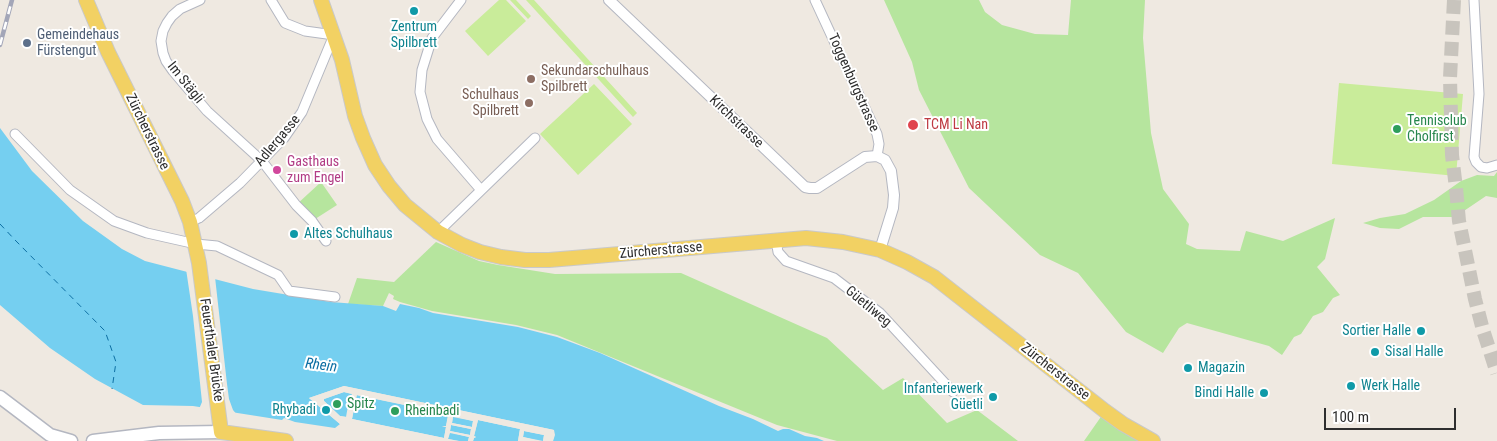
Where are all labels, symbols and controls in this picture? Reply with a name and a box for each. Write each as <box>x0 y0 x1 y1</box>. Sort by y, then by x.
marker: Zentrum Spilbrett <box>408 5 420 17</box>
place label: Zentrum Spilbrett <box>391 19 437 52</box>
place label: Gemeindehaus Fürstengut <box>37 27 119 59</box>
street label: Toggenburgstrasse <box>824 31 882 135</box>
marker: Gemeindehaus Fürstengut <box>21 37 33 49</box>
street label: Im Stägli <box>163 59 207 107</box>
place label: Sekundarschulhaus Spilbrett <box>541 63 649 95</box>
marker: Sekundarschulhaus Spilbrett <box>525 73 537 85</box>
place label: Schulhaus Spilbrett <box>462 87 519 120</box>
street label: Zürcherstrasse <box>121 91 173 173</box>
street label: Kirchstrasse <box>705 92 767 152</box>
marker: Schulhaus Spilbrett <box>523 97 535 109</box>
street label: Adlergasse <box>252 112 304 170</box>
place label: Tennisclub Cholfirst <box>1407 113 1467 146</box>
place label: TCM Li Nan <box>924 117 988 133</box>
marker: TCM Li Nan <box>906 118 920 132</box>
marker: Tennisclub Cholfirst <box>1391 123 1403 135</box>
place label: Gasthaus zum Engel <box>287 154 344 186</box>
marker: Gasthaus zum Engel <box>271 164 283 176</box>
place label: Altes Schulhaus <box>304 226 393 242</box>
marker: Altes Schulhaus <box>288 228 300 240</box>
street label: Zürcherstrasse <box>619 239 703 263</box>
street label: Güetliweg <box>842 283 894 331</box>
street label: Feuerthaler Brücke <box>195 297 227 403</box>
place label: Sortier Halle <box>1342 323 1411 339</box>
marker: Sortier Halle <box>1415 325 1427 337</box>
street label: Zürcherstrasse <box>1017 340 1093 404</box>
place label: Sisal Halle <box>1385 344 1443 360</box>
marker: Sisal Halle <box>1369 346 1381 358</box>
water label: Rhein <box>304 355 338 377</box>
place label: Magazin <box>1198 360 1245 376</box>
marker: Magazin <box>1182 362 1194 374</box>
place label: Werk Halle <box>1361 378 1420 394</box>
marker: Werk Halle <box>1345 380 1357 392</box>
place label: Infanteriewerk Güetli <box>904 381 983 414</box>
place label: Bindi Halle <box>1195 385 1254 401</box>
marker: Bindi Halle <box>1258 387 1270 399</box>
marker: Infanteriewerk Güetli <box>987 391 999 403</box>
place label: Spitz <box>347 396 375 412</box>
marker: Spitz <box>331 398 343 410</box>
scale bar <box>1327 398 1460 430</box>
place label: Rhybadi <box>272 402 316 418</box>
place label: Rheinbadi <box>405 403 460 419</box>
marker: Rhybadi <box>320 404 332 416</box>
marker: Rheinbadi <box>389 405 401 417</box>
text: 100 m <box>1332 408 1369 426</box>

